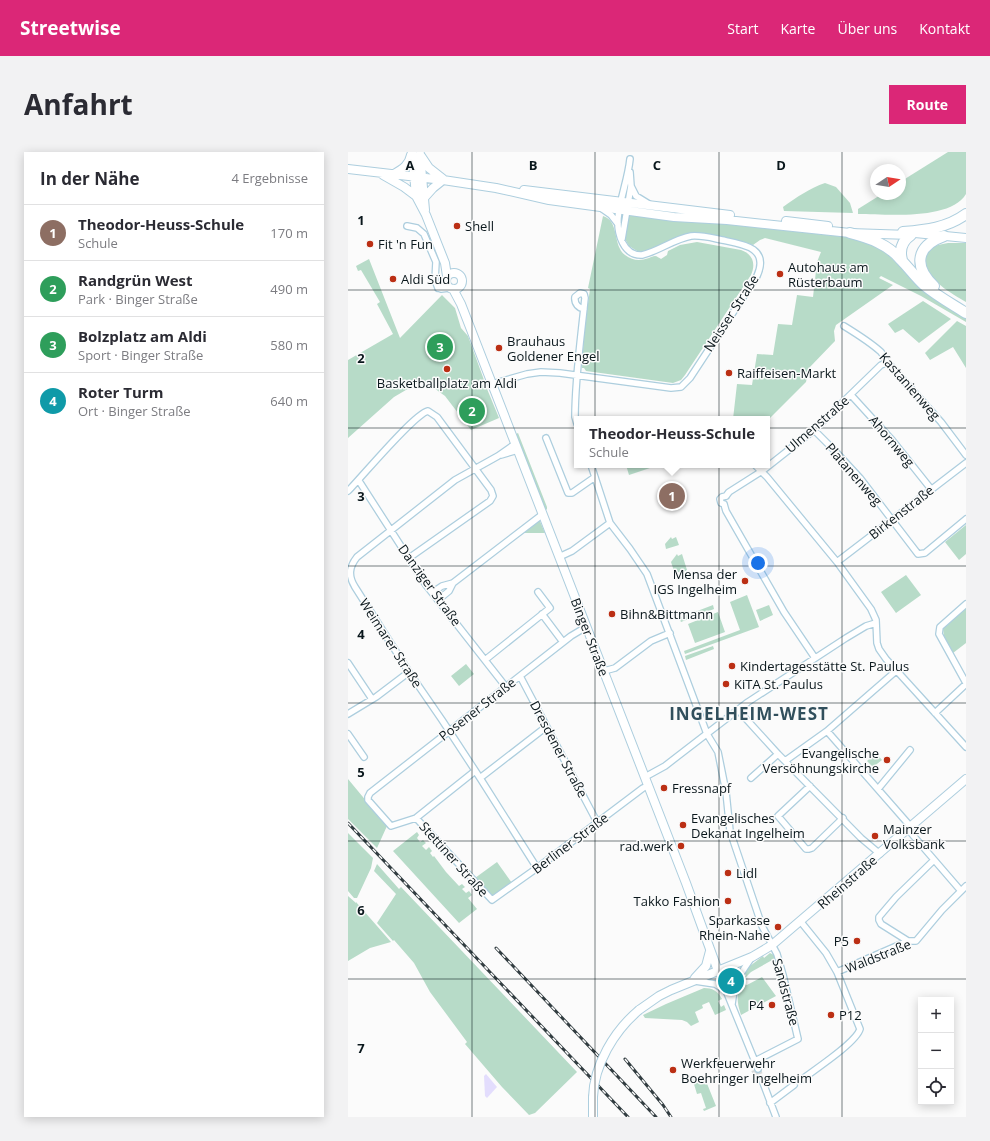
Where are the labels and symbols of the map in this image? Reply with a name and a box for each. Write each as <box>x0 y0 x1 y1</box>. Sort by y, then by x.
text: A <box>406 156 415 174</box>
text: B <box>529 156 538 174</box>
text: C <box>653 156 661 174</box>
text: D <box>776 156 786 174</box>
north arrow <box>870 164 906 200</box>
text: 1 <box>357 211 365 229</box>
place label: Shell <box>465 217 494 235</box>
marker: Shell <box>452 221 462 231</box>
place label: Fit 'n Fun <box>378 235 433 253</box>
marker: Fit 'n Fun <box>365 239 375 249</box>
place label: Autohaus am Rüsterbaum <box>788 258 869 291</box>
marker: Autohaus am Rüsterbaum <box>775 269 785 279</box>
place label: Aldi Süd <box>401 270 450 288</box>
street label: Neisser Straße <box>699 271 763 355</box>
marker: Aldi Süd <box>388 274 398 284</box>
pin: 3 <box>427 332 453 362</box>
place label: Brauhaus Goldener Engel <box>507 332 600 365</box>
marker: Brauhaus Goldener Engel <box>494 343 504 353</box>
street label: Kastanienweg <box>876 348 944 424</box>
text: 2 <box>357 349 365 367</box>
marker: Basketballplatz am Aldi <box>442 364 452 374</box>
place label: Raiffeisen-Markt <box>737 364 837 382</box>
marker: Raiffeisen-Markt <box>724 368 734 378</box>
place label: Basketballplatz am Aldi <box>377 374 517 392</box>
street label: Ulmenstraße <box>781 391 853 457</box>
pin: 2 <box>459 396 485 426</box>
street label: Ahornweg <box>865 412 919 470</box>
street label: Platanenweg <box>822 439 886 509</box>
pin: 1 <box>659 481 685 511</box>
street label: Birkenstraße <box>865 481 937 543</box>
text: 3 <box>357 487 365 505</box>
street label: Danziger Straße <box>394 541 466 629</box>
your location <box>748 553 768 573</box>
place label: Mensa der IGS Ingelheim <box>654 565 738 598</box>
marker: Mensa der IGS Ingelheim <box>740 576 750 586</box>
street label: Weimarer Straße <box>355 595 427 691</box>
street label: Binger Straße <box>567 595 613 679</box>
place label: Bihn&Bittmann <box>620 605 713 623</box>
marker: Bihn&Bittmann <box>607 609 617 619</box>
text: 4 <box>357 625 365 643</box>
place label: Kindertagesstätte St. Paulus <box>740 657 909 675</box>
marker: Kindertagesstätte St. Paulus <box>727 661 737 671</box>
street label: Posener Straße <box>435 673 519 745</box>
place label: KiTA St. Paulus <box>734 675 823 693</box>
marker: KiTA St. Paulus <box>721 679 731 689</box>
street label: Dresdener Straße <box>526 697 592 801</box>
district label: INGELHEIM-WEST <box>669 702 829 725</box>
place label: Evangelische Versöhnungskirche <box>763 744 879 777</box>
marker: Evangelische Versöhnungskirche <box>882 755 892 765</box>
text: 5 <box>357 763 365 781</box>
place label: Fressnapf <box>672 779 732 797</box>
marker: Fressnapf <box>659 783 669 793</box>
street label: Berliner Straße <box>528 808 612 878</box>
place label: Evangelisches Dekanat Ingelheim <box>691 809 805 842</box>
street label: Stettiner Straße <box>415 818 493 900</box>
marker: Evangelisches Dekanat Ingelheim <box>678 820 688 830</box>
place label: Mainzer Volksbank <box>883 820 945 853</box>
marker: Mainzer Volksbank <box>870 831 880 841</box>
place label: rad.werk <box>620 837 673 855</box>
marker: rad.werk <box>676 841 686 851</box>
street label: Rheinstraße <box>813 851 881 913</box>
place label: Lidl <box>736 864 757 882</box>
marker: Lidl <box>723 868 733 878</box>
place label: Takko Fashion <box>634 892 720 910</box>
marker: Takko Fashion <box>723 896 733 906</box>
text: 6 <box>357 901 365 919</box>
place label: Sparkasse Rhein-Nahe <box>699 911 770 944</box>
marker: Sparkasse Rhein-Nahe <box>773 922 783 932</box>
place label: P5 <box>834 932 849 950</box>
street label: Waldstraße <box>843 935 913 977</box>
marker: P5 <box>852 936 862 946</box>
street label: Sandstraße <box>768 956 804 1028</box>
pin: 4 <box>718 966 744 996</box>
place label: P4 <box>749 996 765 1014</box>
marker: P4 <box>767 1000 777 1010</box>
place label: P12 <box>839 1006 862 1024</box>
marker: P12 <box>826 1010 836 1020</box>
text: 7 <box>357 1039 365 1057</box>
place label: Werkfeuerwehr Boehringer Ingelheim <box>681 1054 812 1087</box>
marker: Werkfeuerwehr Boehringer Ingelheim <box>668 1065 678 1075</box>

